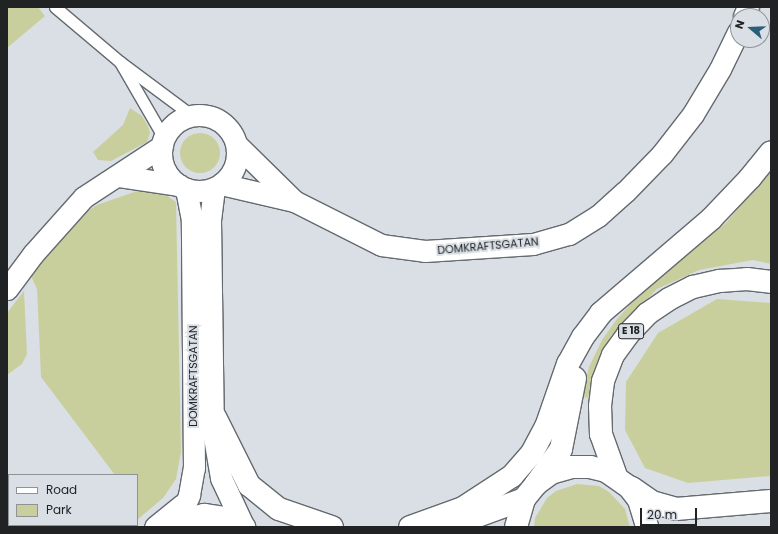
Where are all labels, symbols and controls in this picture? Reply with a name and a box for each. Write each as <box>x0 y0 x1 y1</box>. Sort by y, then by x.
north arrow <box>730 8 770 48</box>
text: N <box>731 18 749 31</box>
street label: DOMKRAFTSGATAN <box>437 235 539 257</box>
road number: E 18 <box>618 323 644 339</box>
street label: DOMKRAFTSGATAN <box>186 325 200 427</box>
legend <box>8 474 138 526</box>
text: Road <box>46 481 77 498</box>
scale bar <box>642 500 699 526</box>
text: Park <box>46 501 72 518</box>
text: 20 m <box>647 506 677 523</box>

